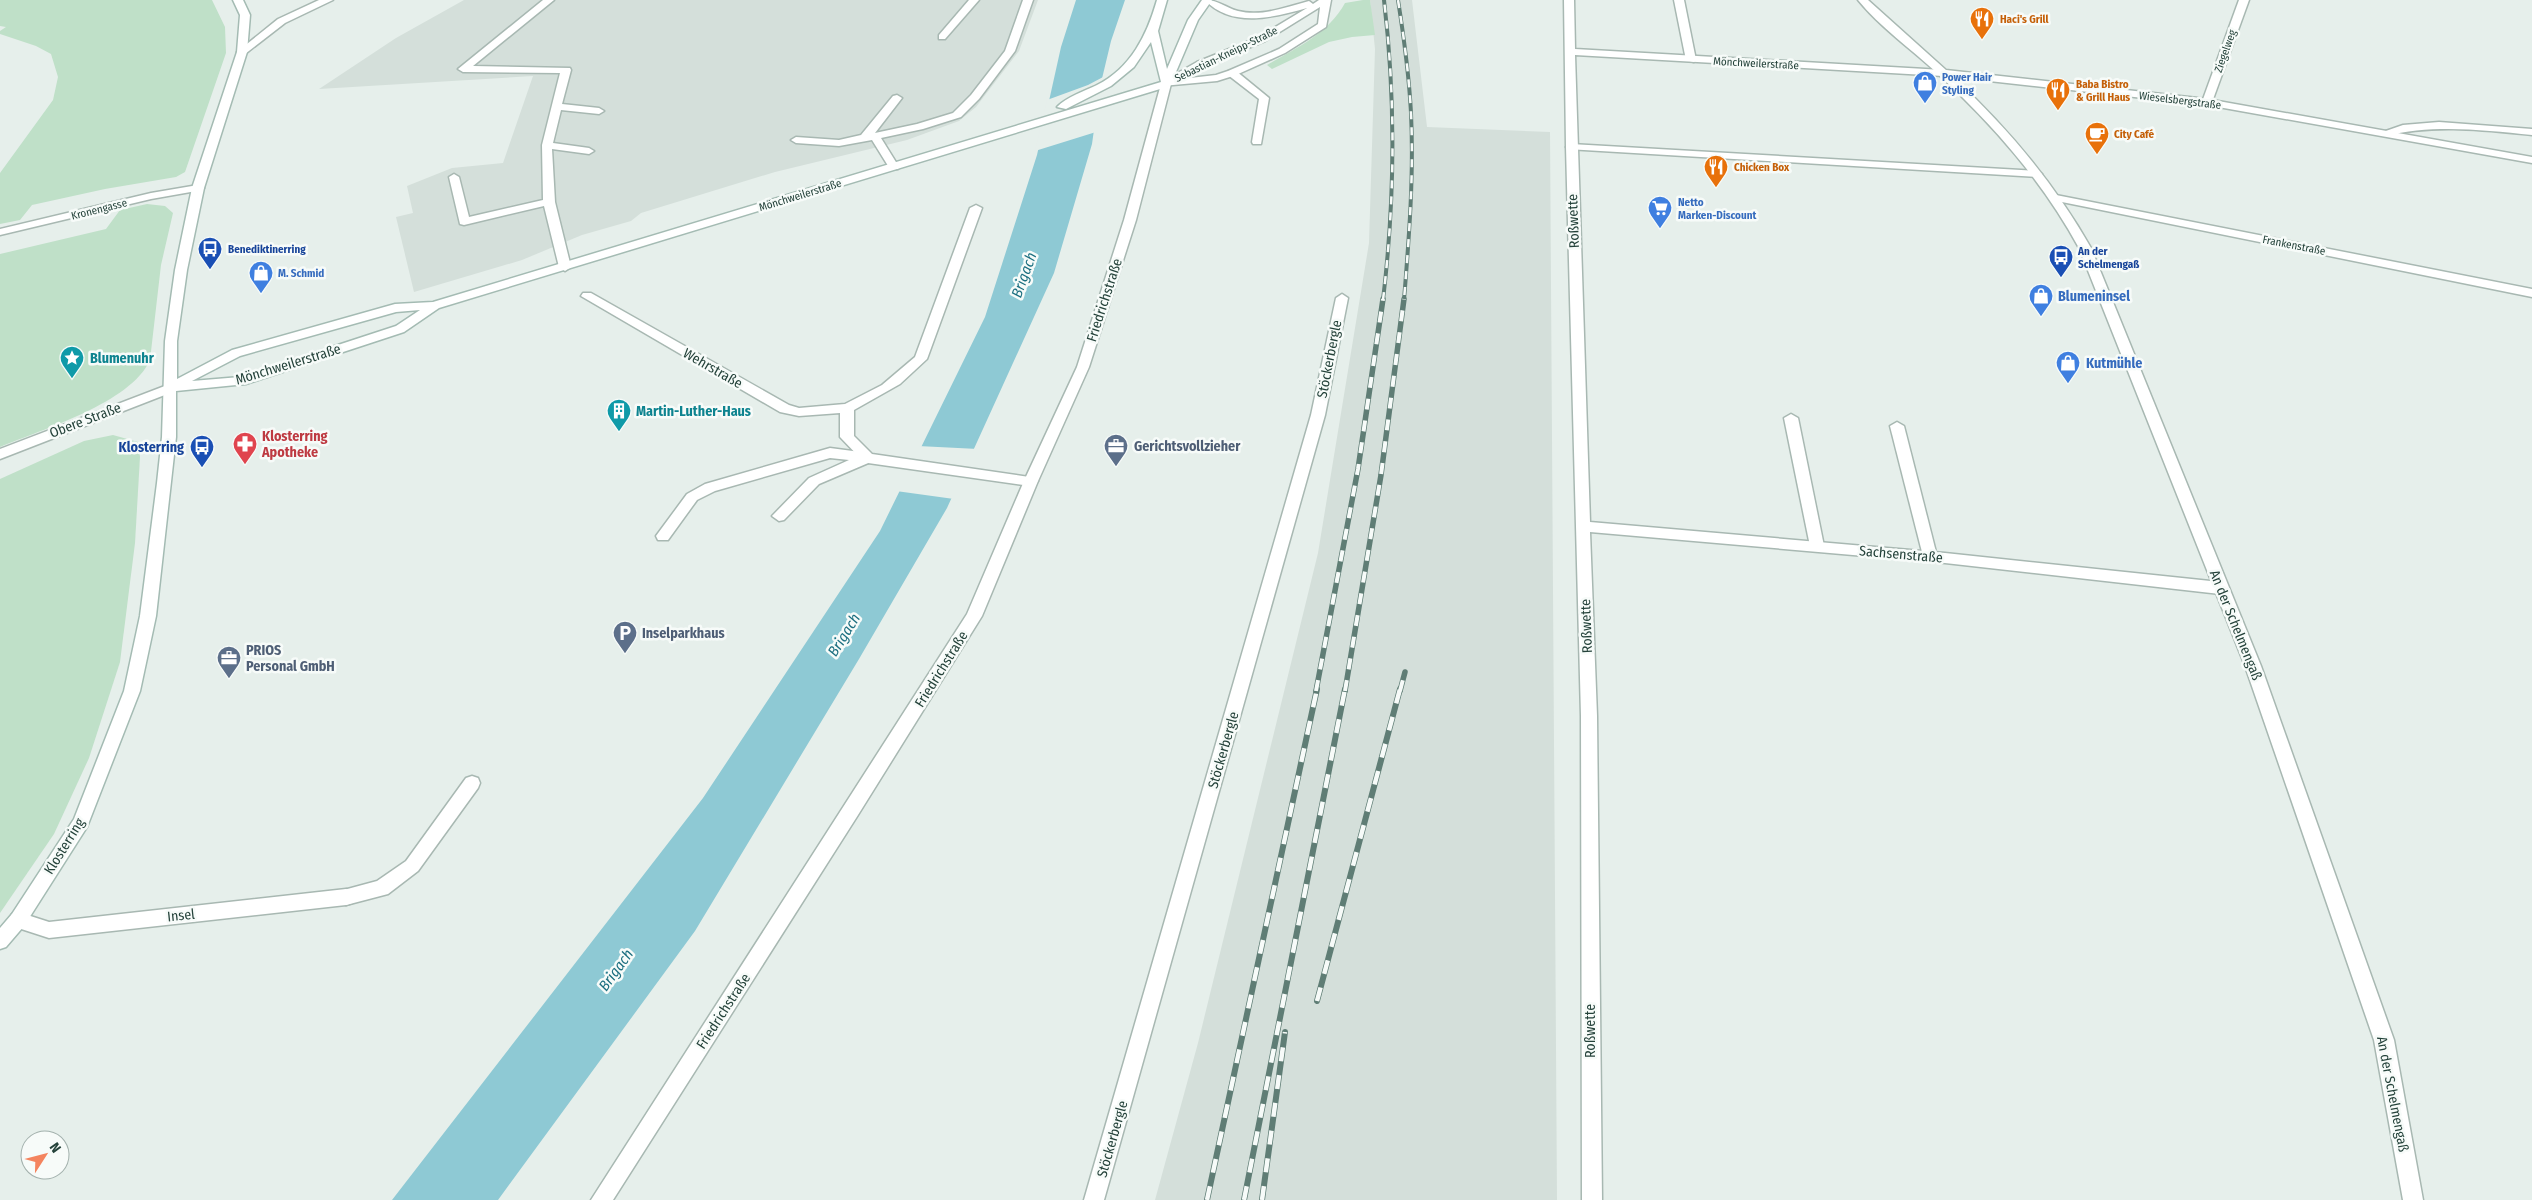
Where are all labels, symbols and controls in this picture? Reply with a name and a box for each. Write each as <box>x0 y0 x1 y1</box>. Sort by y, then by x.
restaurant icon: Haci's Grill <box>1969 6 1995 40</box>
place label: Haci's Grill <box>2000 13 2050 26</box>
street label: Sebastian-Kneipp-Straße <box>1173 24 1280 85</box>
street label: Ziegelweg <box>2212 27 2239 74</box>
street label: Mönchweilerstraße <box>1713 55 1799 72</box>
shop icon: Power Hair Styling <box>1912 70 1938 104</box>
place label: Power Hair Styling <box>1942 71 1993 97</box>
restaurant icon: Baba Bistro & Grill Haus <box>2045 77 2071 111</box>
place label: Baba Bistro & Grill Haus <box>2076 78 2130 104</box>
street label: Wieselsbergstraße <box>2138 89 2222 112</box>
cafe icon: City Café <box>2084 121 2110 155</box>
place label: City Café <box>2114 128 2155 141</box>
restaurant icon: Chicken Box <box>1703 154 1729 188</box>
place label: Chicken Box <box>1734 161 1790 174</box>
street label: Mönchweilerstraße <box>757 177 843 214</box>
street label: Roßwette <box>1564 194 1583 248</box>
supermarket icon: Netto Marken-Discount <box>1647 195 1673 229</box>
street label: Kronengasse <box>70 196 128 223</box>
place label: Netto Marken-Discount <box>1678 196 1756 222</box>
street label: Frankenstraße <box>2261 233 2327 258</box>
bus stop icon: Benediktinerring <box>197 236 223 270</box>
place label: Benediktinerring <box>228 243 306 256</box>
bus stop icon: An der Schelmengaß <box>2048 244 2074 278</box>
place label: An der Schelmengaß <box>2077 245 2139 271</box>
water label: Brigach <box>1007 250 1041 300</box>
street label: Friedrichstraße <box>1083 256 1126 344</box>
shop icon: M. Schmid <box>248 260 274 294</box>
place label: M. Schmid <box>278 267 324 280</box>
shop icon: Blumeninsel <box>2028 283 2054 317</box>
place label: Blumeninsel <box>2058 288 2130 305</box>
street label: Stöckerbergle <box>1314 319 1345 400</box>
street label: Mönchweilerstraße <box>233 340 343 389</box>
place icon: Blumenuhr <box>59 345 85 379</box>
street label: Wehrstraße <box>680 345 745 392</box>
place label: Blumenuhr <box>90 350 155 367</box>
shop icon: Kutmühle <box>2055 350 2081 384</box>
place label: Kutmühle <box>2086 355 2142 372</box>
building icon: Martin-Luther-Haus <box>606 398 632 432</box>
street label: Obere Straße <box>47 399 123 442</box>
place label: Martin-Luther-Haus <box>636 403 751 420</box>
place label: Klosterring Apotheke <box>261 428 327 461</box>
pharmacy icon: Klosterring Apotheke <box>232 431 258 465</box>
office icon: Gerichtsvollzieher <box>1103 433 1129 467</box>
bus stop icon: Klosterring <box>189 434 215 468</box>
place label: Gerichtsvollzieher <box>1134 438 1241 455</box>
place label: Klosterring <box>119 439 184 456</box>
street label: Sachsenstraße <box>1859 542 1943 567</box>
street label: An der Schelmengaß <box>2206 568 2266 683</box>
street label: Roßwette <box>1577 599 1596 653</box>
water label: Brigach <box>824 610 864 660</box>
parking icon: Inselparkhaus <box>612 620 638 654</box>
place label: Inselparkhaus <box>642 625 725 642</box>
street label: Friedrichstraße <box>911 628 972 710</box>
place label: PRIOS Personal GmbH <box>246 642 335 675</box>
office icon: PRIOS Personal GmbH <box>216 645 242 679</box>
street label: Stöckerbergle <box>1204 710 1243 790</box>
street label: Klosterring <box>41 815 89 877</box>
street label: Insel <box>166 906 196 925</box>
water label: Brigach <box>595 946 637 994</box>
street label: Friedrichstraße <box>693 970 754 1052</box>
street label: Roßwette <box>1582 1004 1599 1058</box>
street label: An der Schelmengaß <box>2373 1035 2412 1154</box>
street label: Stöckerbergle <box>1093 1099 1132 1179</box>
north arrow <box>20 1130 70 1180</box>
text: N <box>46 1139 64 1156</box>

